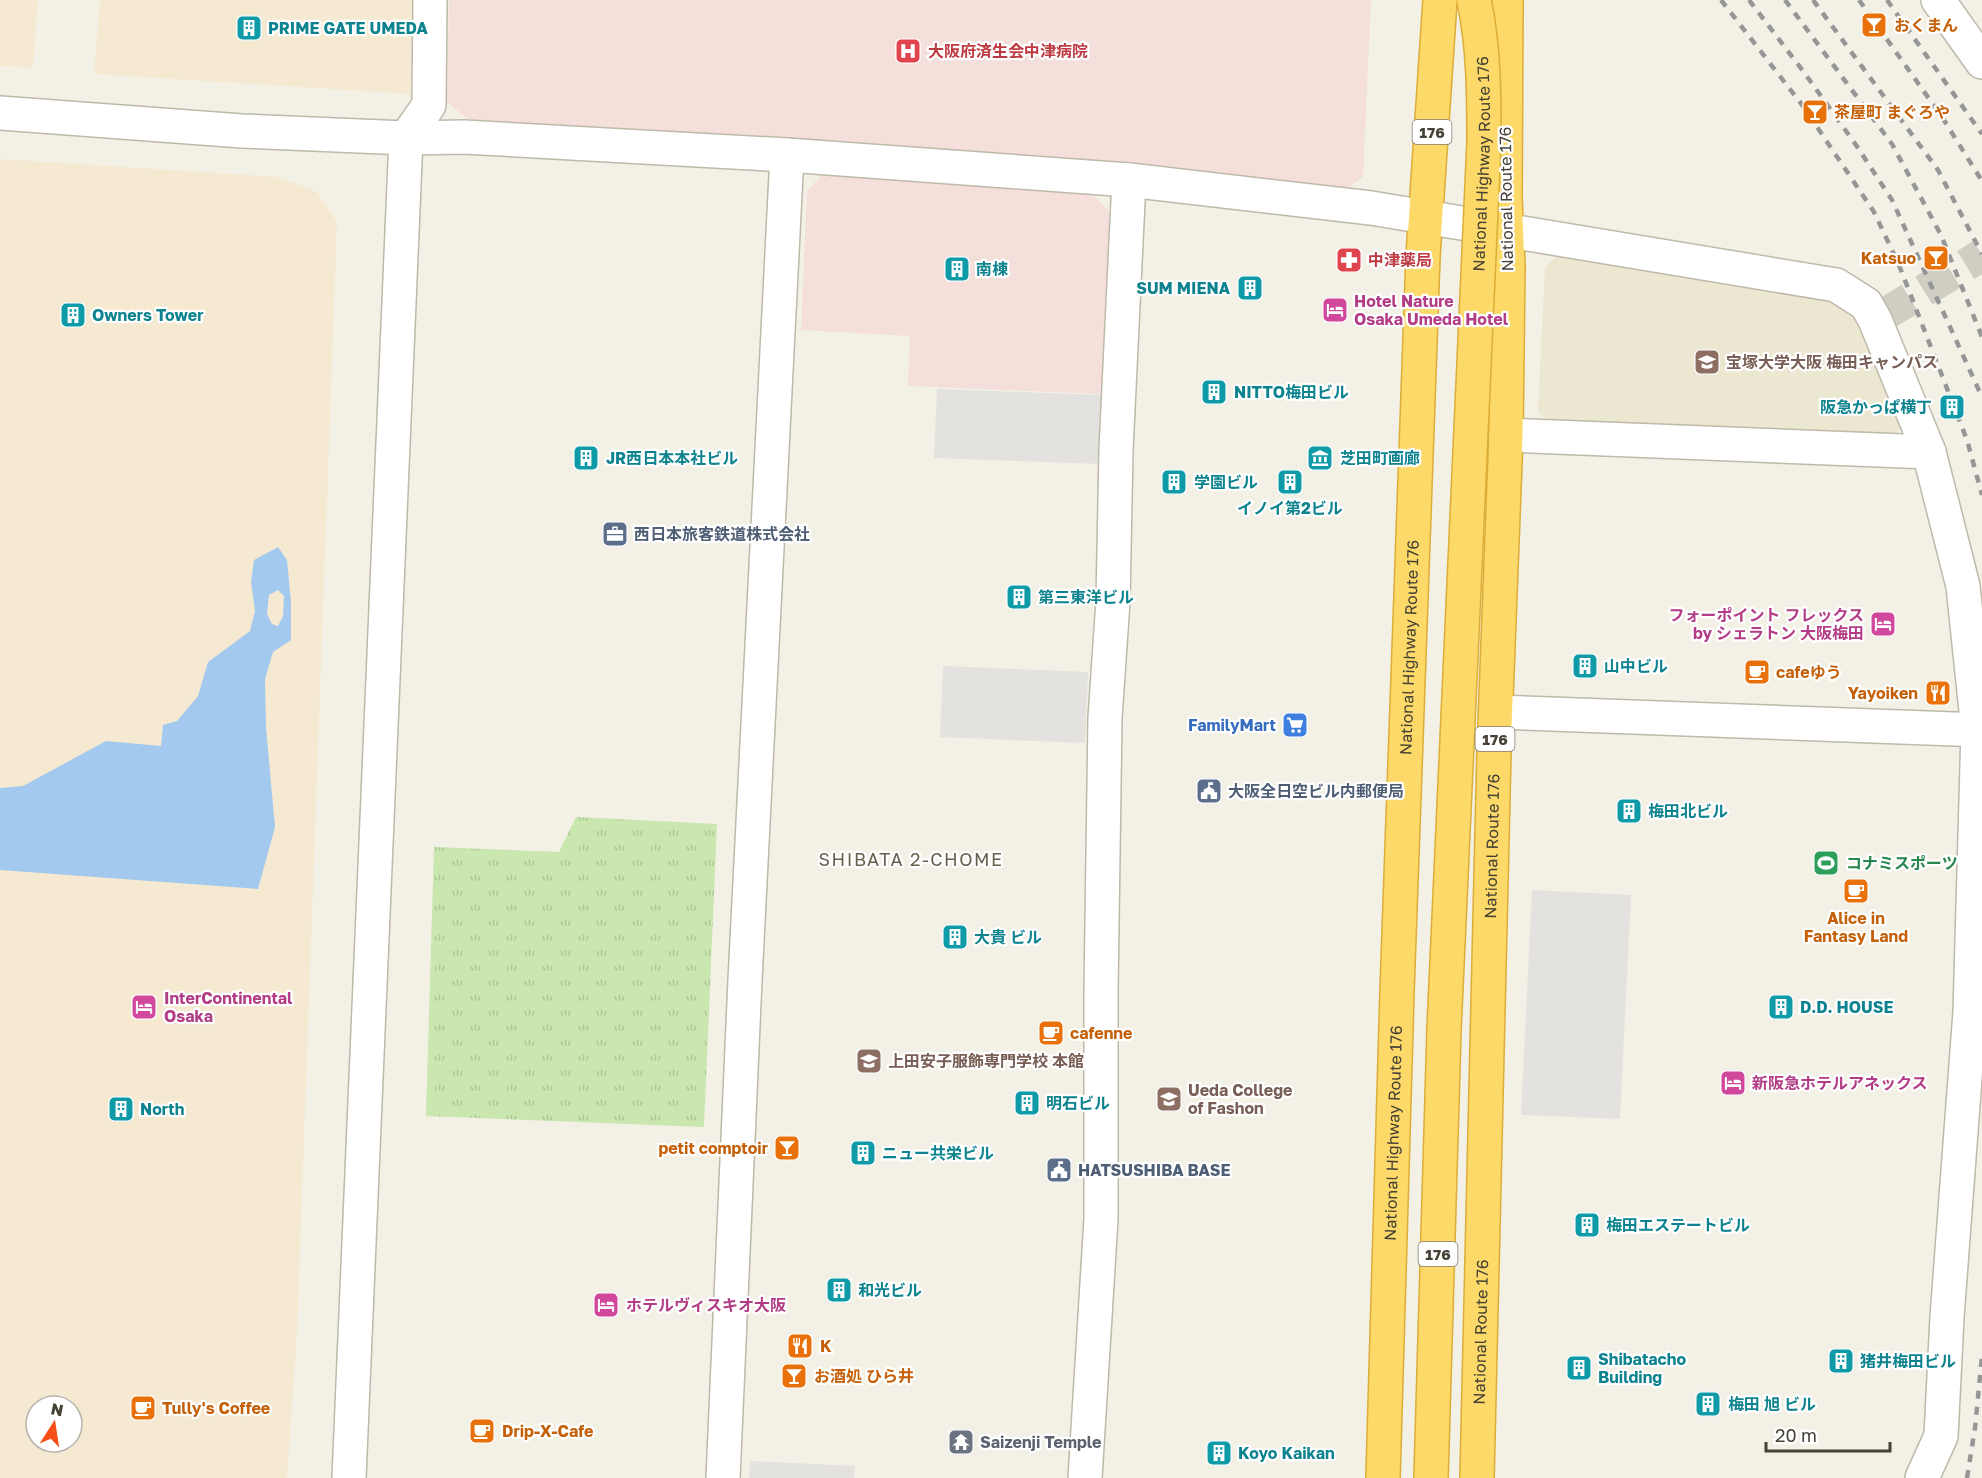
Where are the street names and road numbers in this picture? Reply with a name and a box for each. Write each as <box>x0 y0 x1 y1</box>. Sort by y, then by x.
street label: National Highway Route 176 <box>1468 56 1494 272</box>
road number: 176 <box>1412 120 1452 144</box>
street label: National Route 176 <box>1495 126 1517 272</box>
street label: National Highway Route 176 <box>1395 539 1423 755</box>
road number: 176 <box>1476 727 1514 751</box>
street label: National Route 176 <box>1480 773 1503 919</box>
street label: National Highway Route 176 <box>1380 1025 1406 1241</box>
road number: 176 <box>1418 1242 1458 1266</box>
street label: National Route 176 <box>1469 1259 1492 1405</box>

